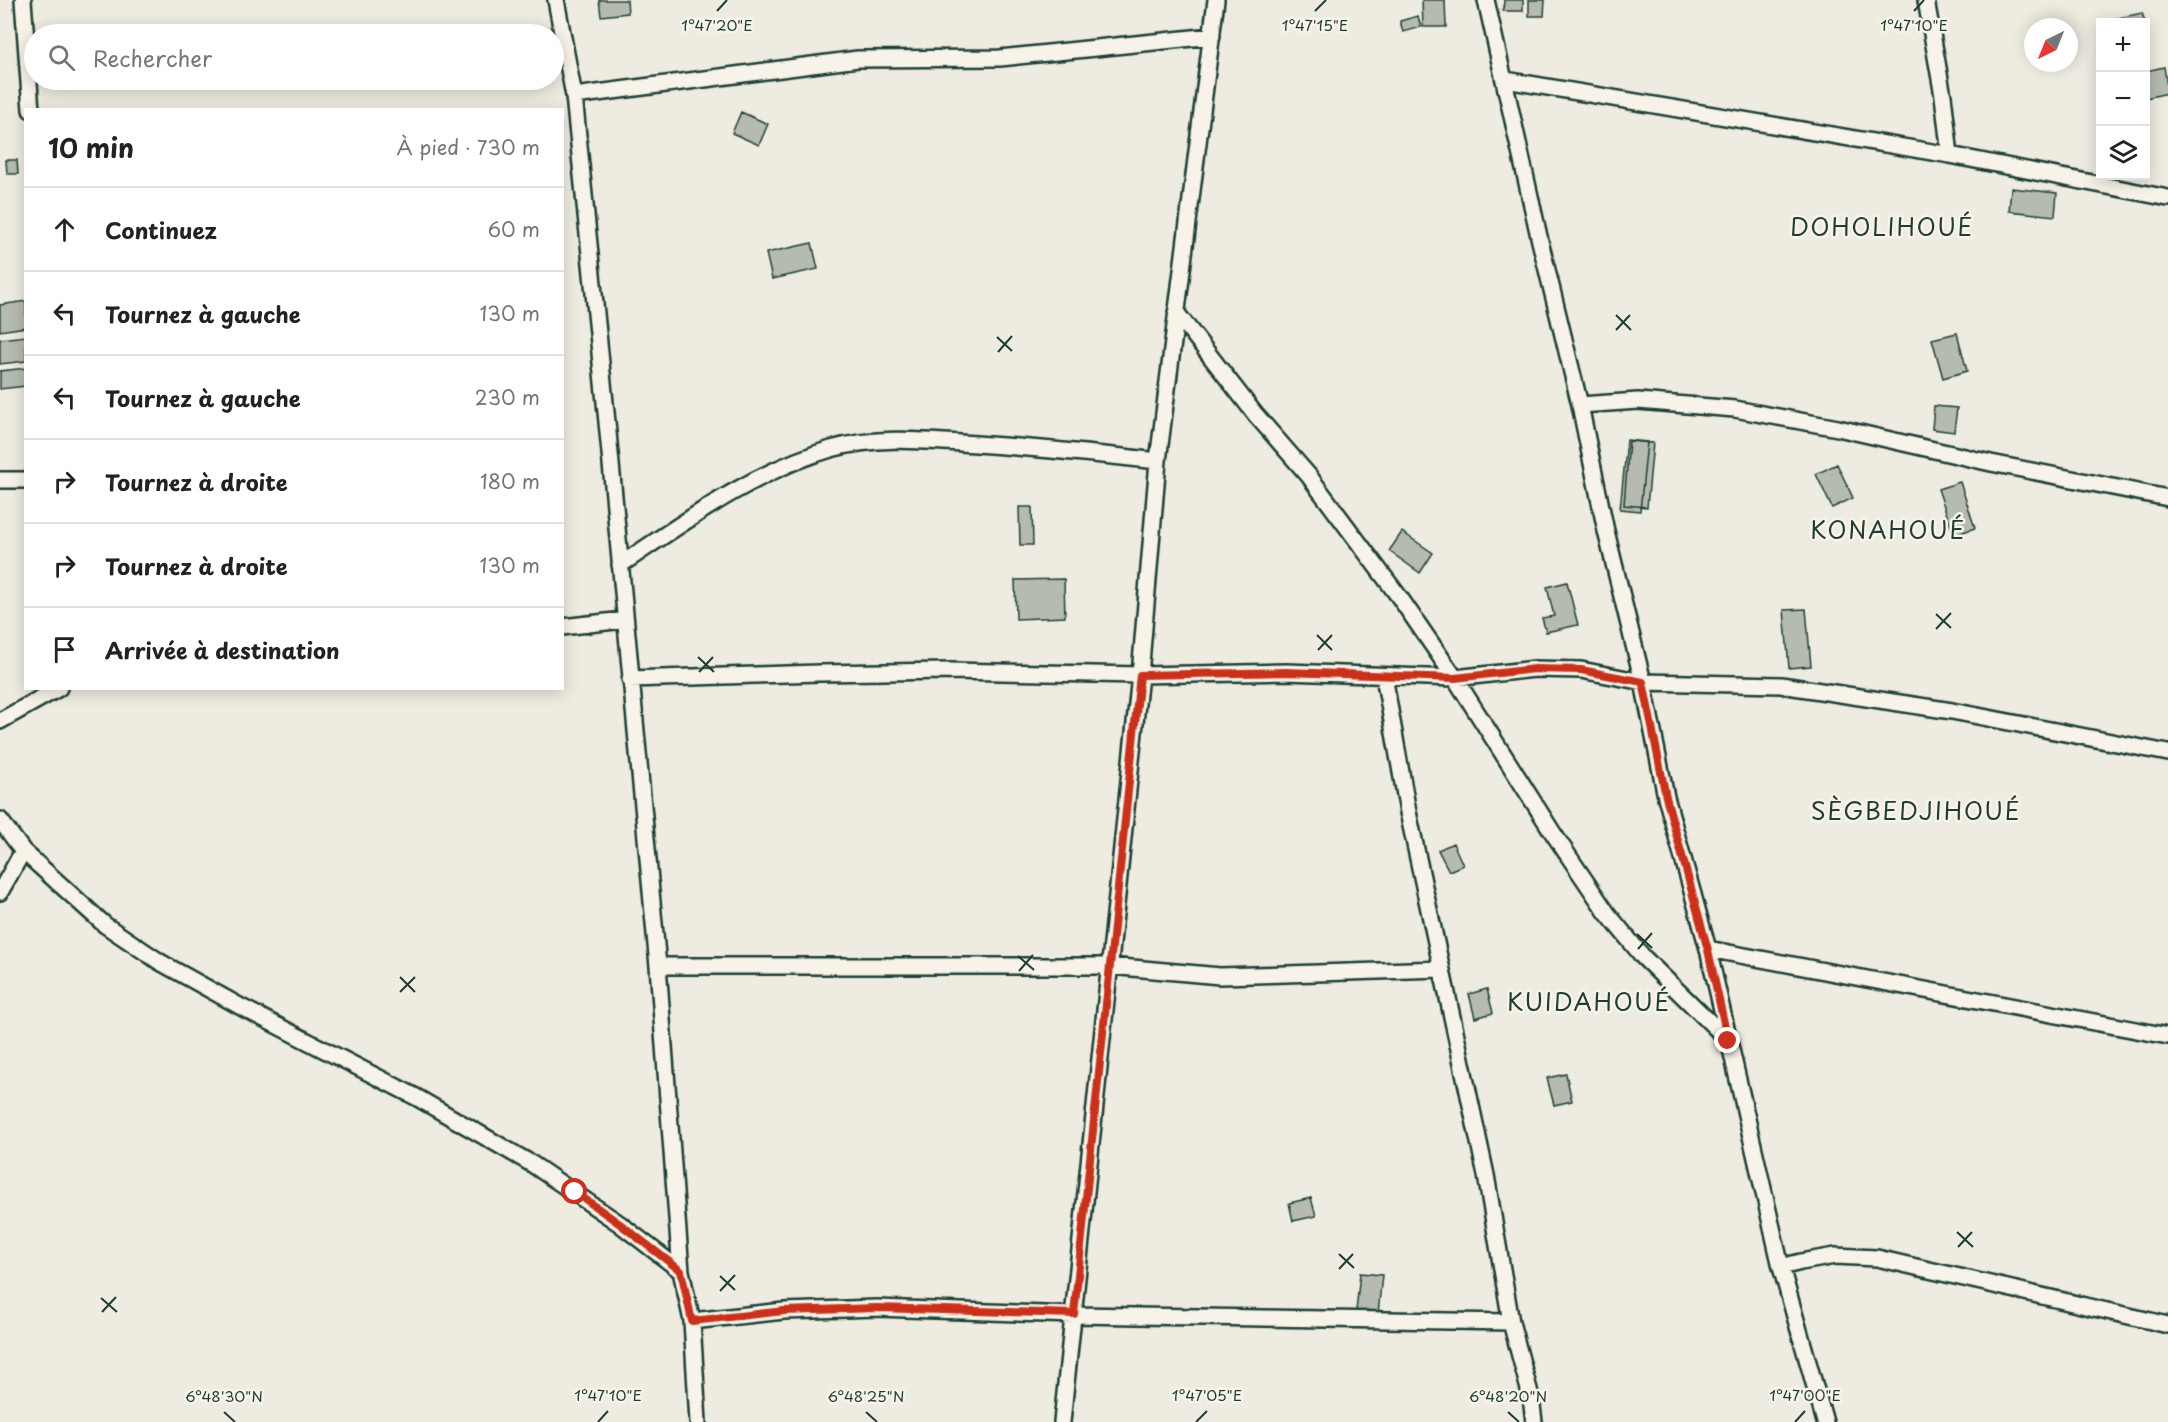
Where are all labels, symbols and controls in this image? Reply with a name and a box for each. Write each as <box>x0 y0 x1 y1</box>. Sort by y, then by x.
text: 1°47'20"E <box>681 13 753 36</box>
text: 1°47'15"E <box>1282 13 1348 36</box>
text: 1°47'10"E <box>1880 13 1948 36</box>
north arrow <box>2024 18 2078 72</box>
map controls <box>2096 18 2150 180</box>
button: + <box>2096 18 2150 72</box>
search box <box>24 24 564 90</box>
icon: search <box>45 41 78 74</box>
text: Rechercher <box>93 41 212 74</box>
button: − <box>2096 72 2150 126</box>
button: layers <box>2096 126 2150 180</box>
text: 10 min <box>48 128 134 167</box>
text: À pied · 730 m <box>397 132 540 162</box>
district label: DOHOLIHOUÉ <box>1790 208 1974 244</box>
icon: ahead <box>48 213 81 246</box>
text: Continuez <box>105 213 217 246</box>
text: 60 m <box>488 214 540 244</box>
icon: left <box>48 297 81 330</box>
text: Tournez à gauche <box>105 297 301 330</box>
text: 130 m <box>480 298 540 328</box>
icon: left <box>48 381 81 414</box>
text: Tournez à gauche <box>105 381 301 414</box>
text: 230 m <box>475 382 540 412</box>
icon: right <box>48 465 81 498</box>
text: Tournez à droite <box>105 465 288 498</box>
text: 180 m <box>480 466 540 496</box>
district label: KONAHOUÉ <box>1810 511 1966 547</box>
icon: right <box>48 549 81 582</box>
text: Tournez à droite <box>105 549 288 582</box>
text: 130 m <box>480 550 540 580</box>
icon: arrive <box>48 633 81 666</box>
text: Arrivée à destination <box>105 633 339 666</box>
district label: SÈGBEDJIHOUÉ <box>1811 792 2021 828</box>
district label: KUIDAHOUÉ <box>1507 983 1671 1019</box>
route end <box>1714 1027 1740 1053</box>
route start <box>561 1178 587 1204</box>
text: 1°47'10"E <box>574 1383 642 1406</box>
text: 1°47'05"E <box>1172 1383 1242 1406</box>
text: 1°47'00"E <box>1769 1383 1841 1406</box>
text: 6°48'30"N <box>185 1384 263 1407</box>
text: 6°48'25"N <box>827 1384 905 1407</box>
text: 6°48'20"N <box>1469 1384 1547 1407</box>

